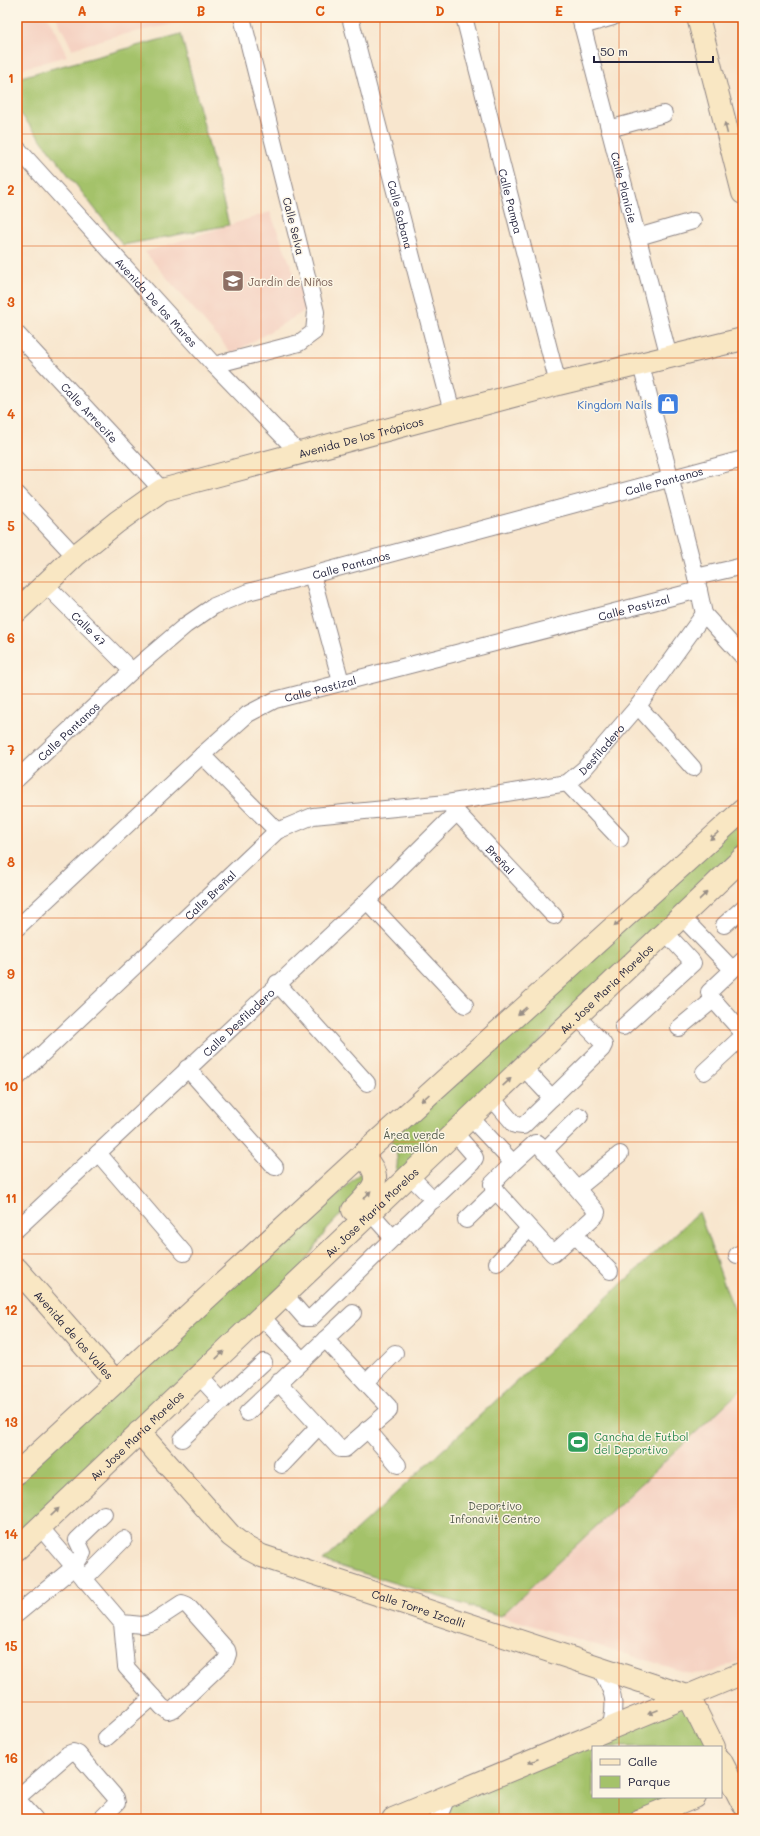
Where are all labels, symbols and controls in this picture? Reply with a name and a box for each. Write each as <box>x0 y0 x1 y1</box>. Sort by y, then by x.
text: A <box>77 2 87 19</box>
text: B <box>197 2 206 19</box>
text: C <box>315 2 325 19</box>
text: D <box>435 2 445 19</box>
text: E <box>555 2 563 19</box>
text: F <box>674 2 682 19</box>
scale bar <box>594 38 713 64</box>
text: 50 m <box>600 43 628 59</box>
text: 1 <box>8 69 14 86</box>
one-way arrow <box>723 122 729 134</box>
street label: Calle Planicie <box>608 150 641 225</box>
street label: Calle Pampa <box>496 167 527 235</box>
street label: Calle Sabana <box>385 179 417 251</box>
text: 2 <box>7 181 15 198</box>
street label: Calle Selva <box>280 196 308 257</box>
street label: Avenida De los Mares <box>112 254 201 350</box>
school or university icon: Jardín de Niños <box>220 268 246 294</box>
place label: Jardín de Niños <box>248 274 333 289</box>
text: 3 <box>7 293 15 310</box>
street label: Calle Arrecife <box>58 379 122 446</box>
shop icon: Kingdom Nails <box>655 391 681 417</box>
place label: Kingdom Nails <box>577 397 652 412</box>
text: 4 <box>7 405 15 422</box>
street label: Avenida De los Trópicos <box>297 413 425 461</box>
street label: Calle Pantanos <box>623 463 705 498</box>
text: 5 <box>7 517 15 534</box>
street label: Calle Pantanos <box>310 547 392 582</box>
street label: Calle Pastizal <box>596 590 671 623</box>
street label: Calle 47 <box>69 608 110 649</box>
text: 6 <box>7 629 15 646</box>
street label: Calle Pastizal <box>283 672 358 705</box>
street label: Calle Pantanos <box>34 698 102 764</box>
street label: Desfiladero <box>575 720 627 778</box>
text: 7 <box>7 741 15 758</box>
one-way arrow <box>709 831 719 841</box>
street label: Breñal <box>483 841 518 877</box>
text: 8 <box>7 853 15 870</box>
street label: Calle Breñal <box>181 867 239 923</box>
one-way arrow <box>698 892 708 901</box>
one-way arrow <box>613 919 623 928</box>
street label: Av. Jose Maria Morelos <box>556 940 656 1037</box>
text: 9 <box>7 965 15 982</box>
street label: Calle Desfiladero <box>199 984 278 1059</box>
one-way arrow <box>516 1006 527 1015</box>
text: 10 <box>4 1077 18 1094</box>
one-way arrow <box>502 1077 512 1087</box>
one-way arrow <box>421 1093 430 1102</box>
park label: Área verde camellón <box>383 1127 445 1155</box>
street label: Av. Jose Maria Morelos <box>321 1164 421 1260</box>
text: 11 <box>5 1189 17 1206</box>
one-way arrow <box>362 1190 372 1200</box>
street label: Avenida de los Valles <box>31 1287 117 1382</box>
text: 12 <box>4 1301 18 1318</box>
one-way arrow <box>216 1351 225 1360</box>
street label: Av. Jose Maria Morelos <box>86 1387 187 1483</box>
text: 13 <box>4 1413 18 1430</box>
sports icon: Cancha de Futbol del Deportivo <box>565 1429 591 1455</box>
place label: Cancha de Futbol del Deportivo <box>594 1429 688 1457</box>
park label: Deportivo Infonavit Centro <box>450 1498 540 1526</box>
one-way arrow <box>50 1508 60 1517</box>
text: 14 <box>4 1525 18 1542</box>
street label: Calle Torre Izcalli <box>370 1585 468 1630</box>
text: 15 <box>4 1637 18 1654</box>
one-way arrow <box>647 1709 659 1715</box>
legend <box>592 1746 722 1798</box>
text: 16 <box>4 1749 18 1766</box>
text: Calle <box>628 1753 658 1769</box>
one-way arrow <box>527 1759 539 1765</box>
text: Parque <box>628 1773 671 1789</box>

